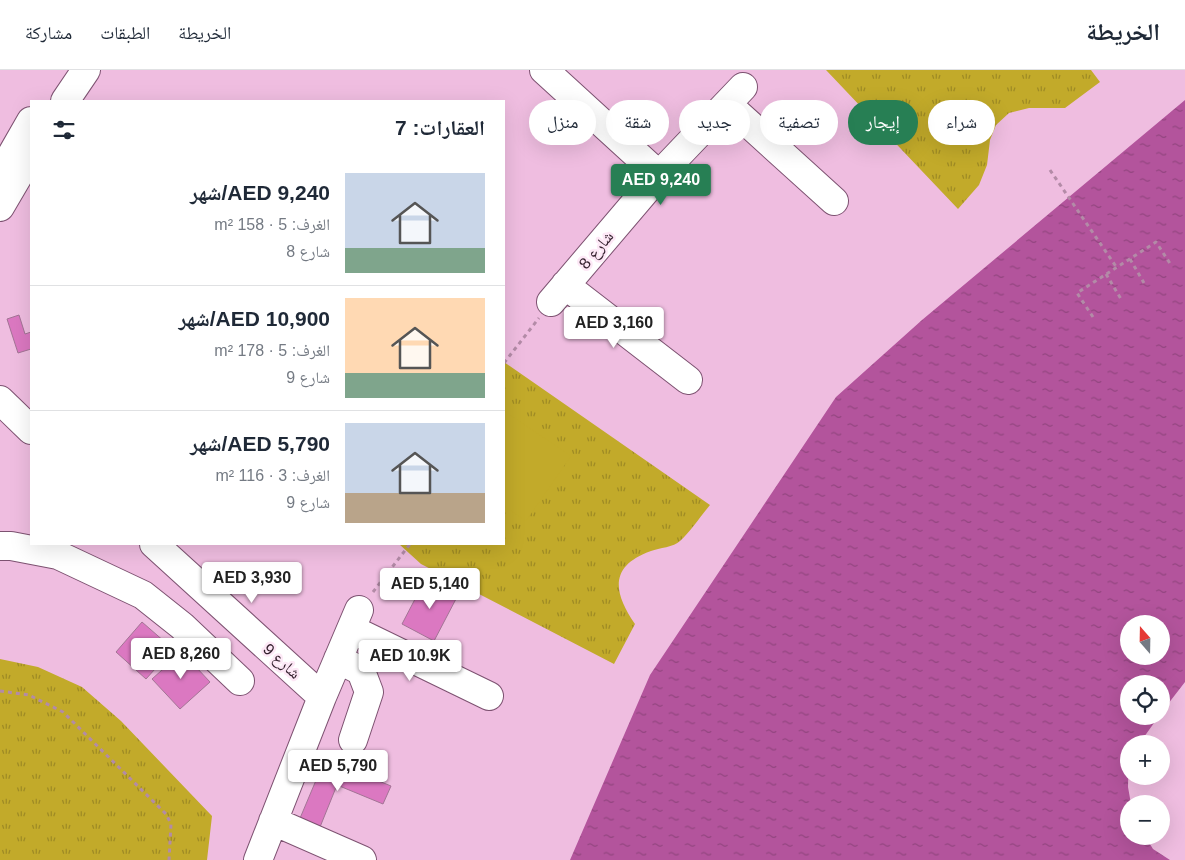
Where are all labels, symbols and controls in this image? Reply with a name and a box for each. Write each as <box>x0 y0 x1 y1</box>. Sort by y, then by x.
text: الخريطة <box>1086 18 1160 45</box>
text: مشاركة <box>25 23 72 43</box>
text: الطبقات <box>100 23 150 43</box>
text: الخريطة <box>178 23 231 43</box>
chip: منزل <box>529 100 596 145</box>
chip: شقة <box>606 100 669 145</box>
chip: جديد <box>679 100 750 145</box>
chip: تصفية <box>760 100 838 145</box>
chip: إيجار <box>848 100 918 145</box>
chip: شراء <box>928 100 995 145</box>
icon: filters <box>50 116 78 144</box>
text: العقارات: 7 <box>395 116 485 139</box>
pin: AED 9,240 <box>604 164 718 206</box>
text: AED 9,240 <box>622 171 700 188</box>
text: AED 9,240/شهر <box>190 181 330 204</box>
icon: home <box>385 193 445 253</box>
text: الغرف: 5 · 158 m² <box>214 216 330 233</box>
street label: شارع 8 <box>575 228 618 274</box>
text: شارع 8 <box>286 243 330 260</box>
pin: AED 3,160 <box>557 306 671 349</box>
text: AED 10,900/شهر <box>178 307 330 330</box>
text: AED 3,160 <box>575 314 653 331</box>
icon: home <box>385 318 445 378</box>
text: الغرف: 5 · 178 m² <box>214 342 330 359</box>
text: شارع 9 <box>286 369 330 386</box>
text: AED 5,790/شهر <box>190 432 330 455</box>
icon: home <box>385 443 445 503</box>
text: الغرف: 3 · 116 m² <box>216 467 330 484</box>
text: شارع 9 <box>286 494 330 511</box>
pin: AED 3,930 <box>195 562 309 604</box>
pin: AED 5,140 <box>373 568 487 610</box>
text: AED 3,930 <box>213 569 291 586</box>
text: AED 5,140 <box>391 575 469 592</box>
north arrow <box>1120 615 1170 665</box>
map controls <box>1120 615 1170 845</box>
pin: AED 8,260 <box>124 638 238 680</box>
street label: شارع 9 <box>259 640 304 683</box>
pin: AED 10.9K <box>353 640 467 682</box>
text: AED 8,260 <box>142 645 220 662</box>
text: AED 10.9K <box>370 647 450 664</box>
button: locate <box>1120 675 1170 725</box>
button: + <box>1120 735 1170 785</box>
pin: AED 5,790 <box>281 750 395 792</box>
text: AED 5,790 <box>299 757 377 774</box>
button: − <box>1120 795 1170 845</box>

